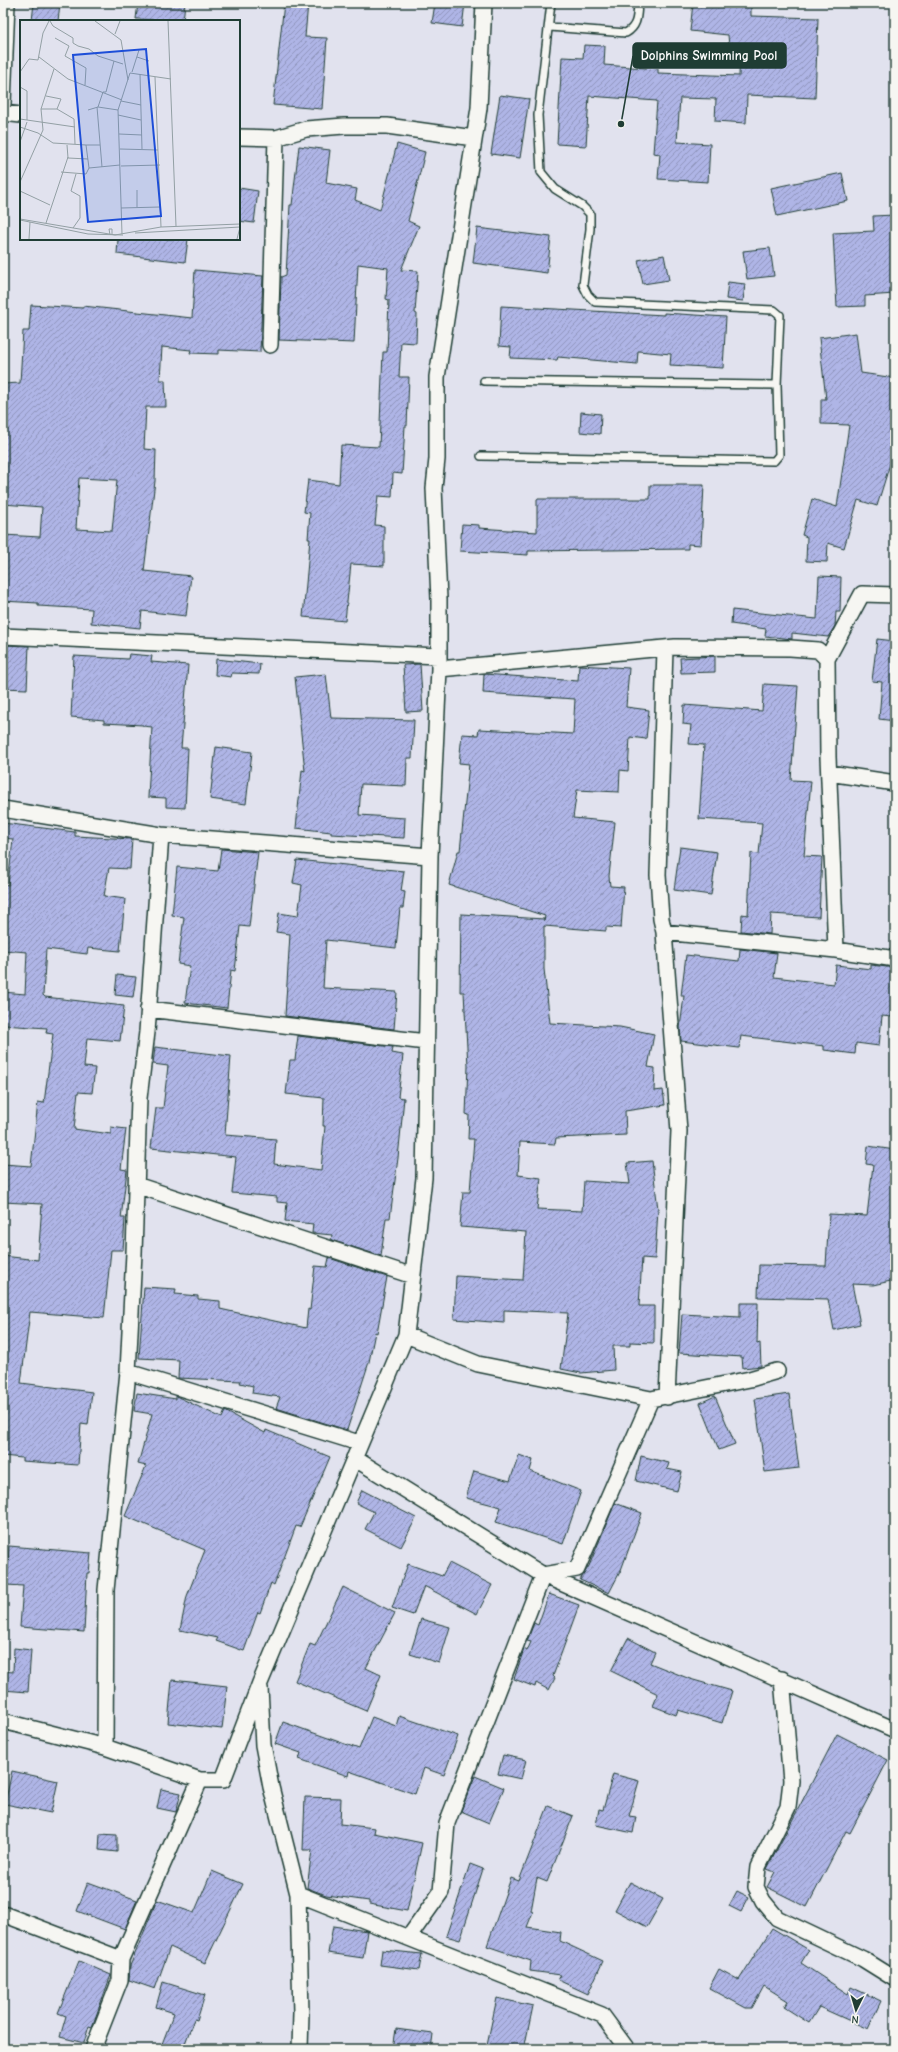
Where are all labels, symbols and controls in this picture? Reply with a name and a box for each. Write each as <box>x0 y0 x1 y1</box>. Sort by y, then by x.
inset map <box>20 20 240 240</box>
callout: Dolphins Swimming Pool <box>633 43 786 68</box>
text: Dolphins Swimming Pool <box>641 48 777 63</box>
north arrow <box>836 1990 876 2030</box>
text: N <box>851 2013 859 2026</box>

